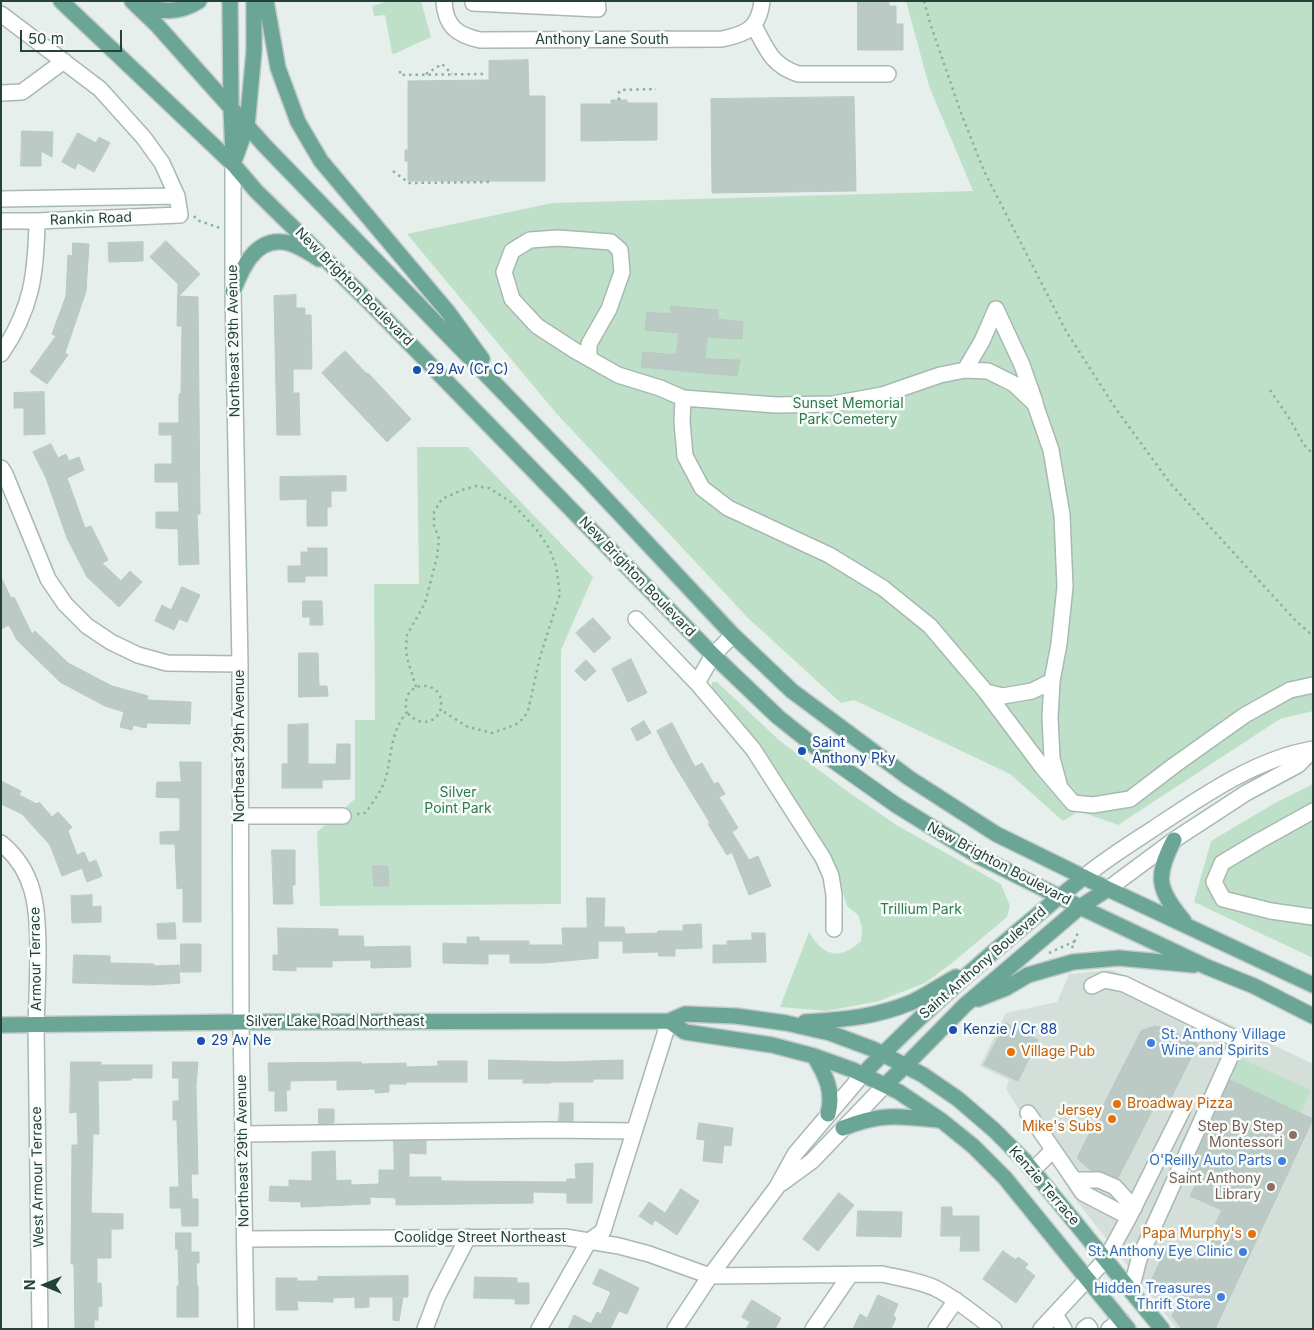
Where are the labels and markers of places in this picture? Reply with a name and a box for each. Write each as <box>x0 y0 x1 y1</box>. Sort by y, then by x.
place label: 29 Av (Cr C) <box>427 362 509 378</box>
marker: 29 Av (Cr C) <box>411 364 423 376</box>
place label: Saint Anthony Pky <box>812 735 896 768</box>
marker: Saint Anthony Pky <box>796 745 808 757</box>
place label: Kenzie / Cr 88 <box>963 1022 1057 1038</box>
marker: Kenzie / Cr 88 <box>947 1024 959 1036</box>
place label: St. Anthony Village Wine and Spirits <box>1161 1027 1286 1060</box>
place label: 29 Av Ne <box>211 1033 271 1049</box>
marker: 29 Av Ne <box>195 1035 207 1047</box>
marker: St. Anthony Village Wine and Spirits <box>1145 1037 1157 1049</box>
place label: Village Pub <box>1021 1044 1095 1060</box>
marker: Village Pub <box>1005 1046 1017 1058</box>
place label: Broadway Pizza <box>1127 1096 1233 1112</box>
marker: Broadway Pizza <box>1111 1098 1123 1110</box>
place label: Jersey Mike's Subs <box>1022 1103 1102 1136</box>
marker: Jersey Mike's Subs <box>1106 1113 1118 1125</box>
place label: Step By Step Montessori <box>1198 1119 1283 1152</box>
marker: Step By Step Montessori <box>1287 1129 1299 1141</box>
place label: O'Reilly Auto Parts <box>1149 1153 1272 1169</box>
marker: O'Reilly Auto Parts <box>1276 1155 1288 1167</box>
place label: Saint Anthony Library <box>1169 1171 1261 1204</box>
marker: Saint Anthony Library <box>1265 1181 1277 1193</box>
place label: Papa Murphy's <box>1142 1226 1242 1242</box>
marker: Papa Murphy's <box>1246 1228 1258 1240</box>
place label: St. Anthony Eye Clinic <box>1088 1244 1233 1260</box>
marker: St. Anthony Eye Clinic <box>1237 1246 1249 1258</box>
place label: Hidden Treasures Thrift Store <box>1094 1281 1211 1314</box>
marker: Hidden Treasures Thrift Store <box>1215 1291 1227 1303</box>

